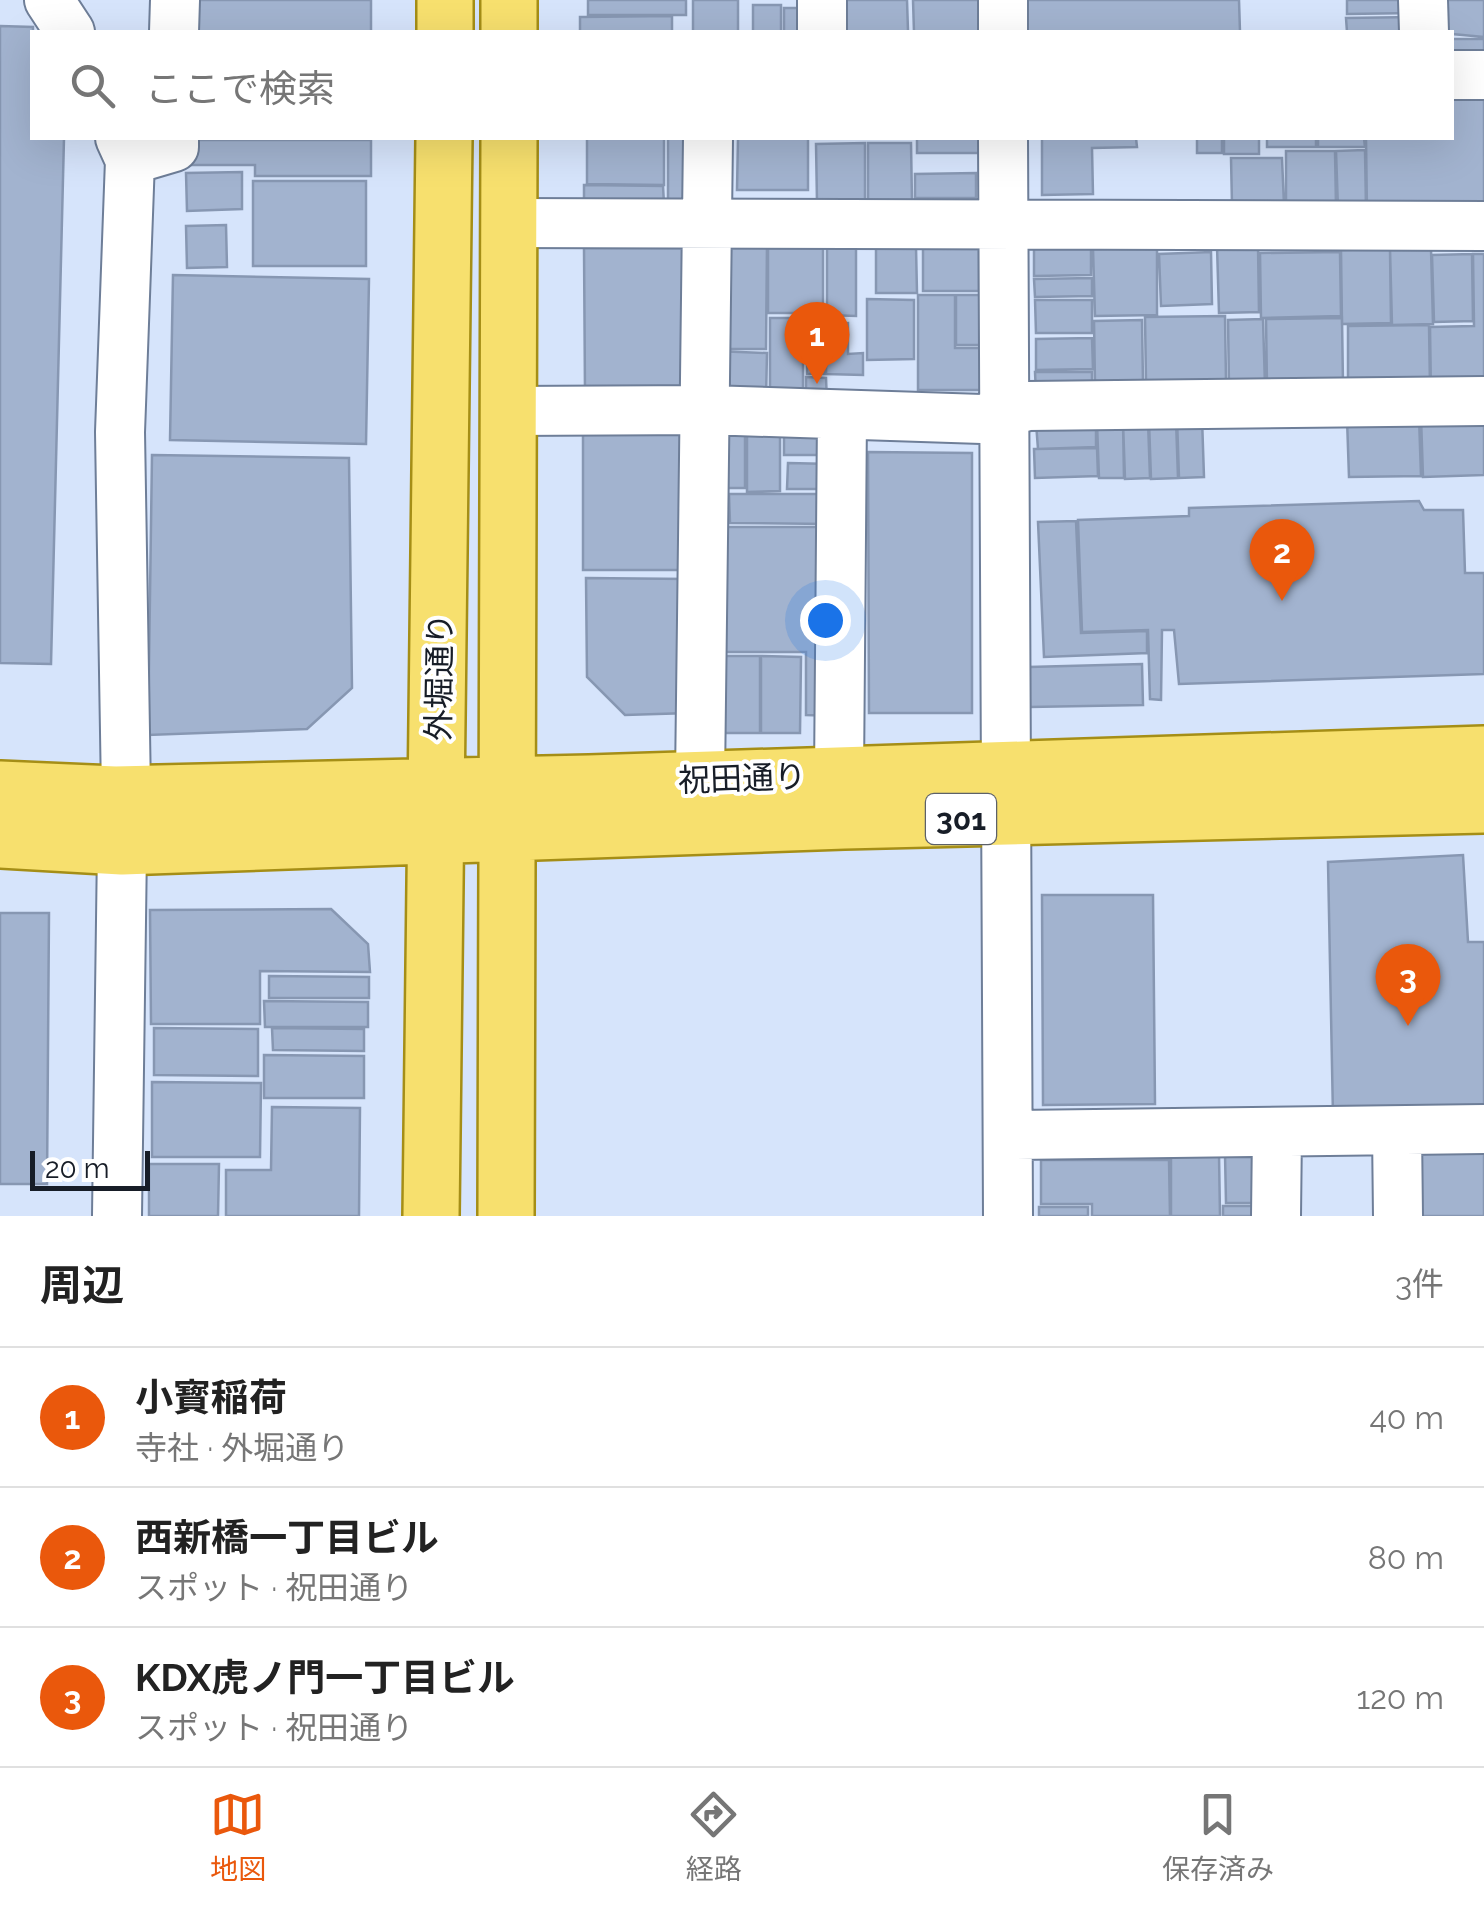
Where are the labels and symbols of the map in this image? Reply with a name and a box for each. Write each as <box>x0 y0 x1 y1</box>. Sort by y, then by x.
pin: 1 <box>784 302 850 384</box>
pin: 2 <box>1250 518 1314 601</box>
your location <box>800 595 851 646</box>
street label: 外堀通り <box>419 613 459 741</box>
street label: 祝田通り <box>677 757 807 799</box>
road number: 301 <box>926 794 996 844</box>
pin: 3 <box>1376 944 1440 1026</box>
scale bar <box>30 1146 150 1190</box>

